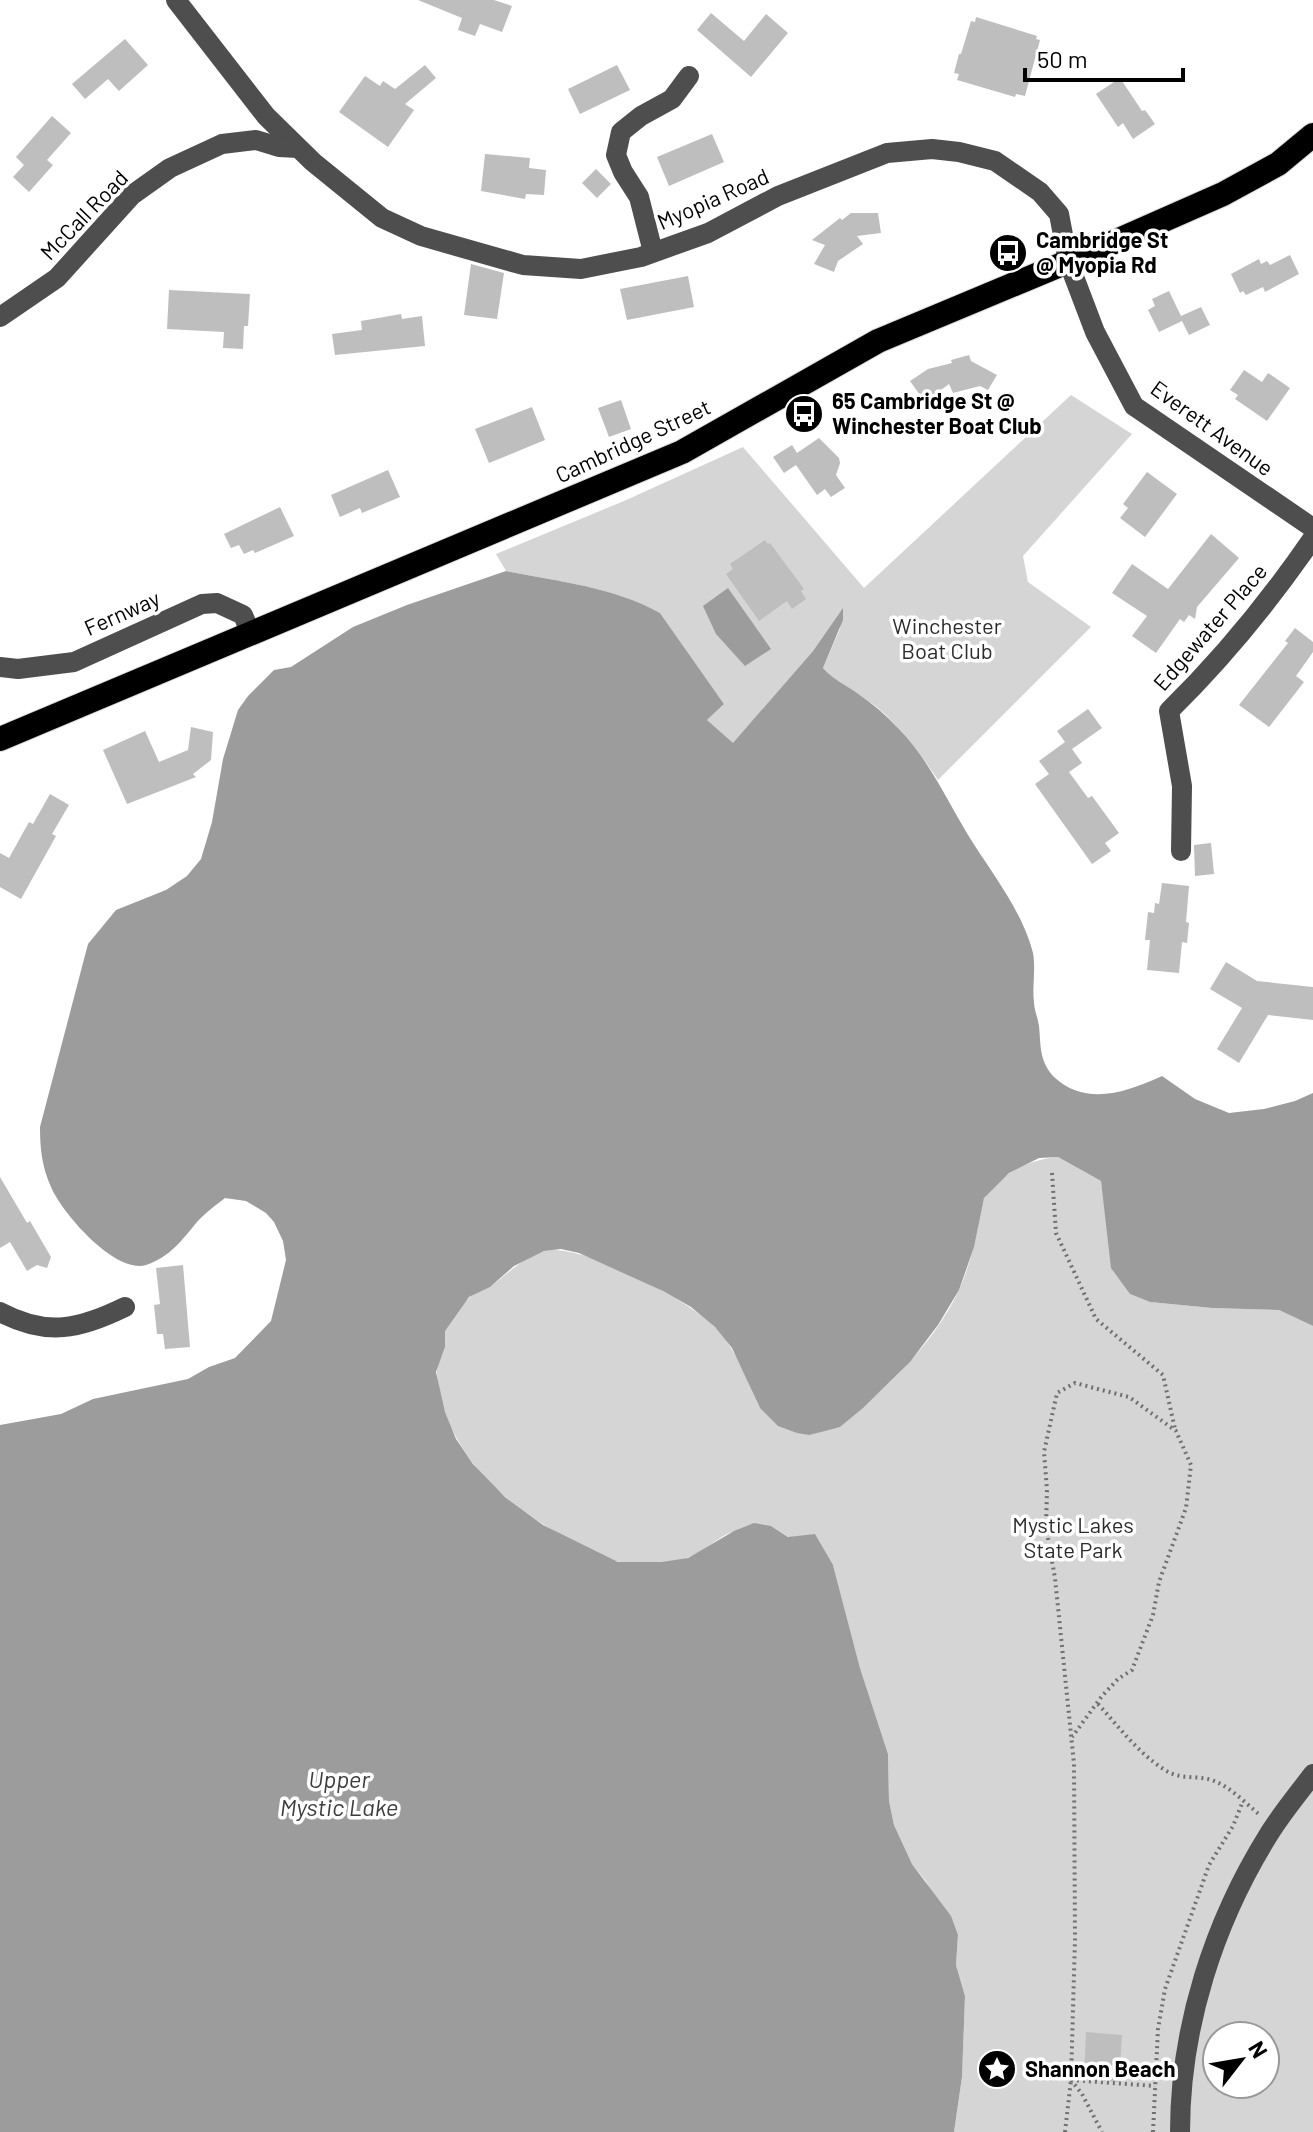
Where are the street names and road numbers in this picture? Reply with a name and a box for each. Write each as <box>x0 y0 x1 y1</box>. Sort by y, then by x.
street label: Myopia Road <box>653 162 772 234</box>
street label: McCall Road <box>34 164 132 265</box>
street label: Everett Avenue <box>1146 374 1279 480</box>
street label: Cambridge Street <box>551 393 714 487</box>
street label: Edgewater Place <box>1147 558 1271 695</box>
street label: Fernway <box>80 584 163 640</box>

